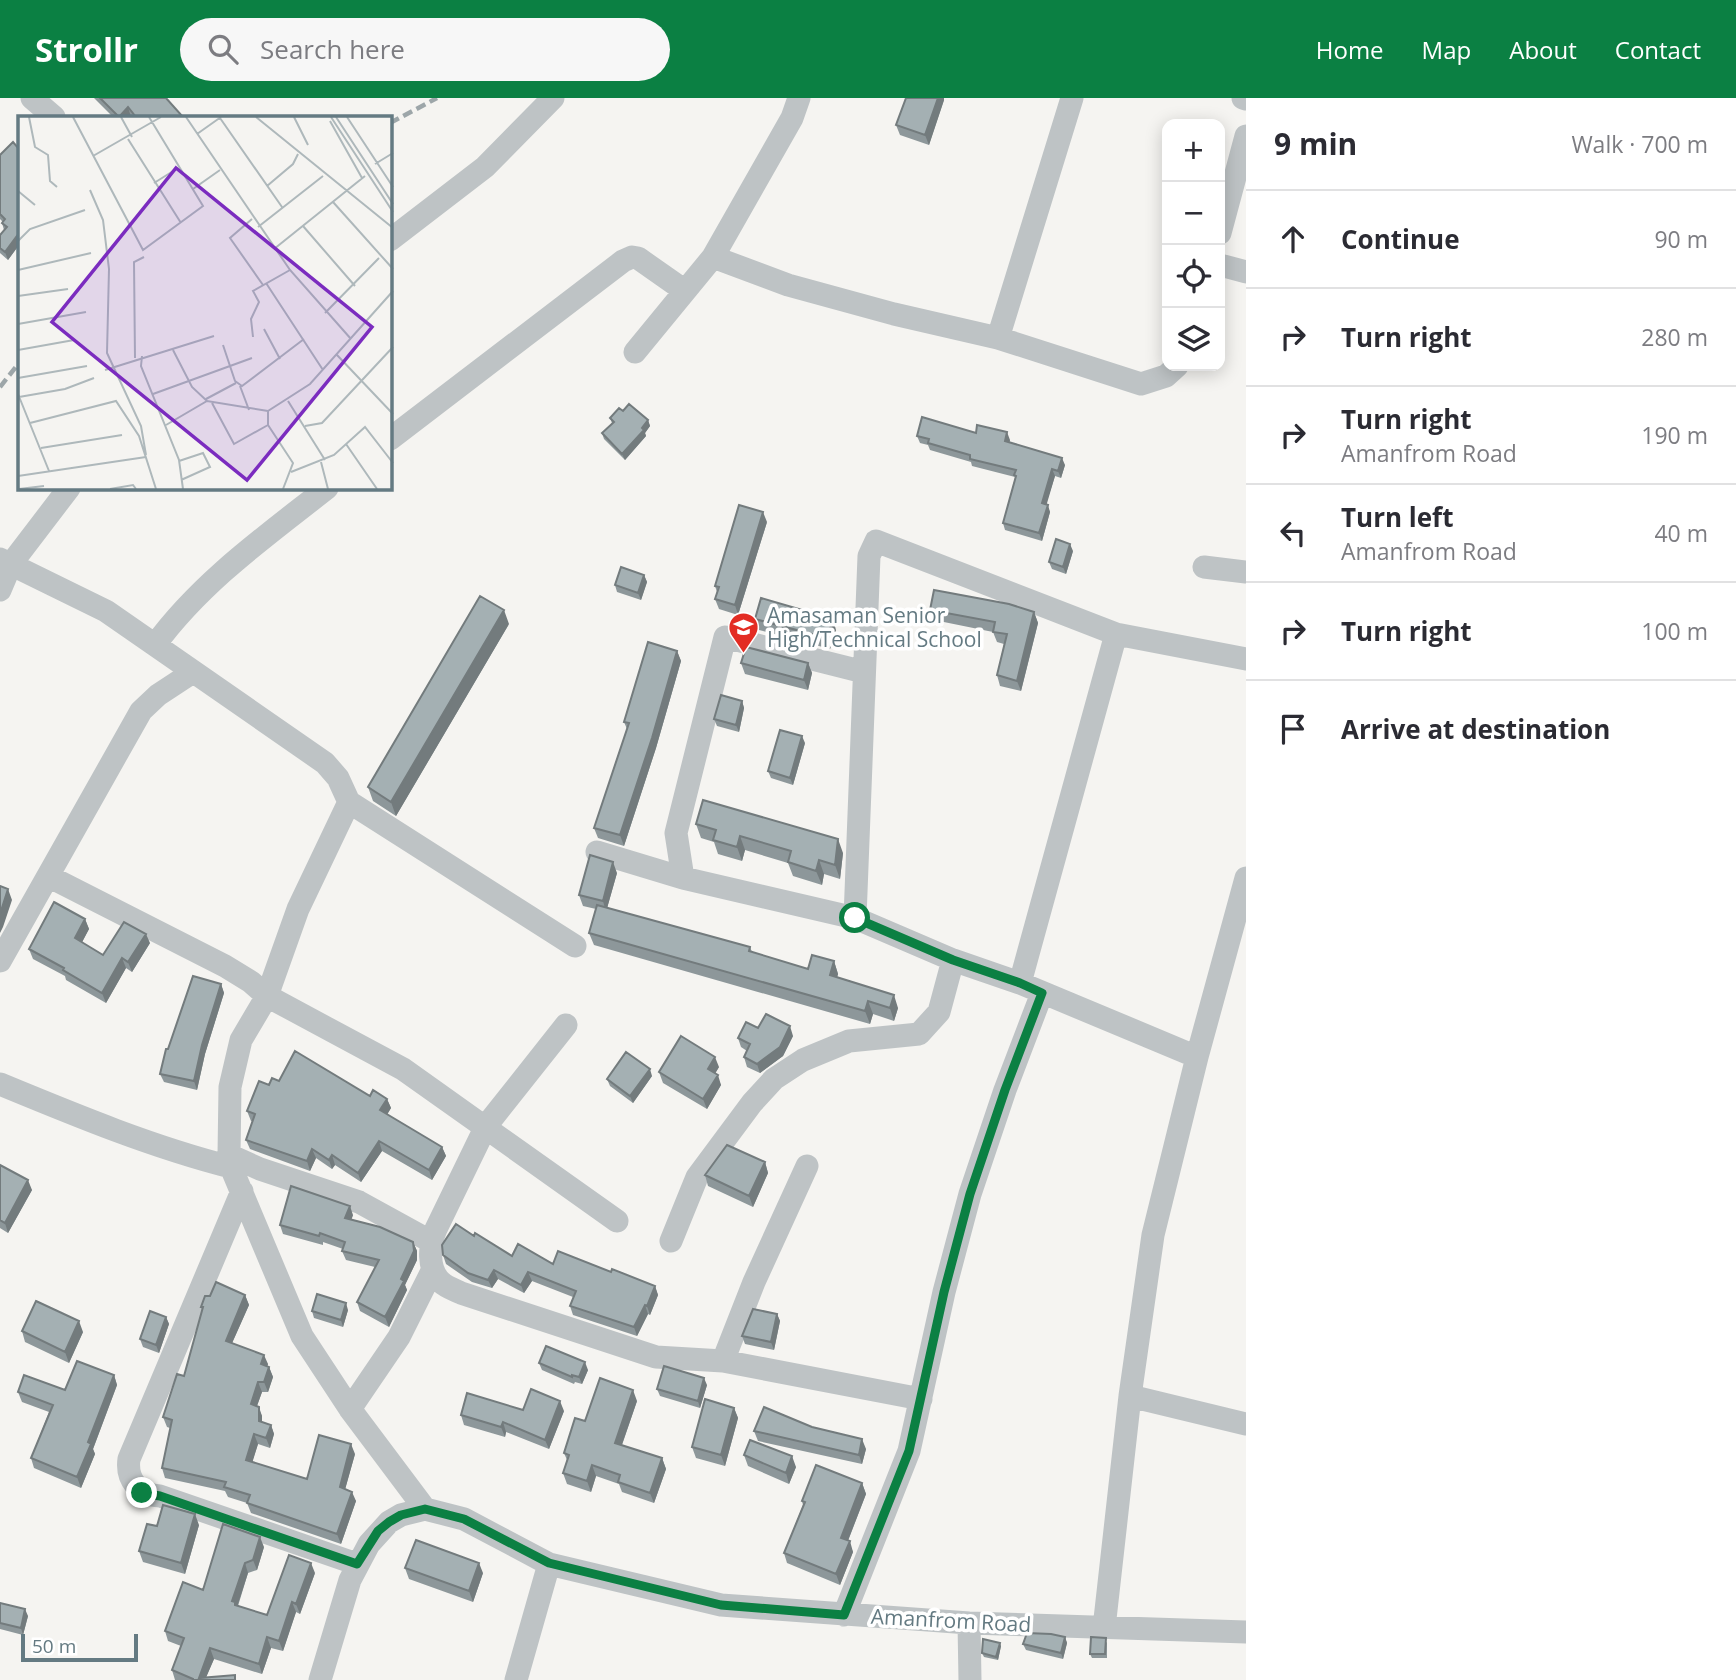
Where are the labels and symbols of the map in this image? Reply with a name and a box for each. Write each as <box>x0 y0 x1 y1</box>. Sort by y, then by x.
inset map <box>18 116 392 490</box>
place label: Amasaman Senior High/Technical School <box>767 601 982 653</box>
school or university icon: Amasaman Senior High/Technical School <box>727 611 761 655</box>
route start <box>839 902 870 933</box>
route end <box>126 1477 157 1508</box>
street label: Amanfrom Road <box>870 1602 1032 1638</box>
scale bar <box>21 1631 138 1663</box>

